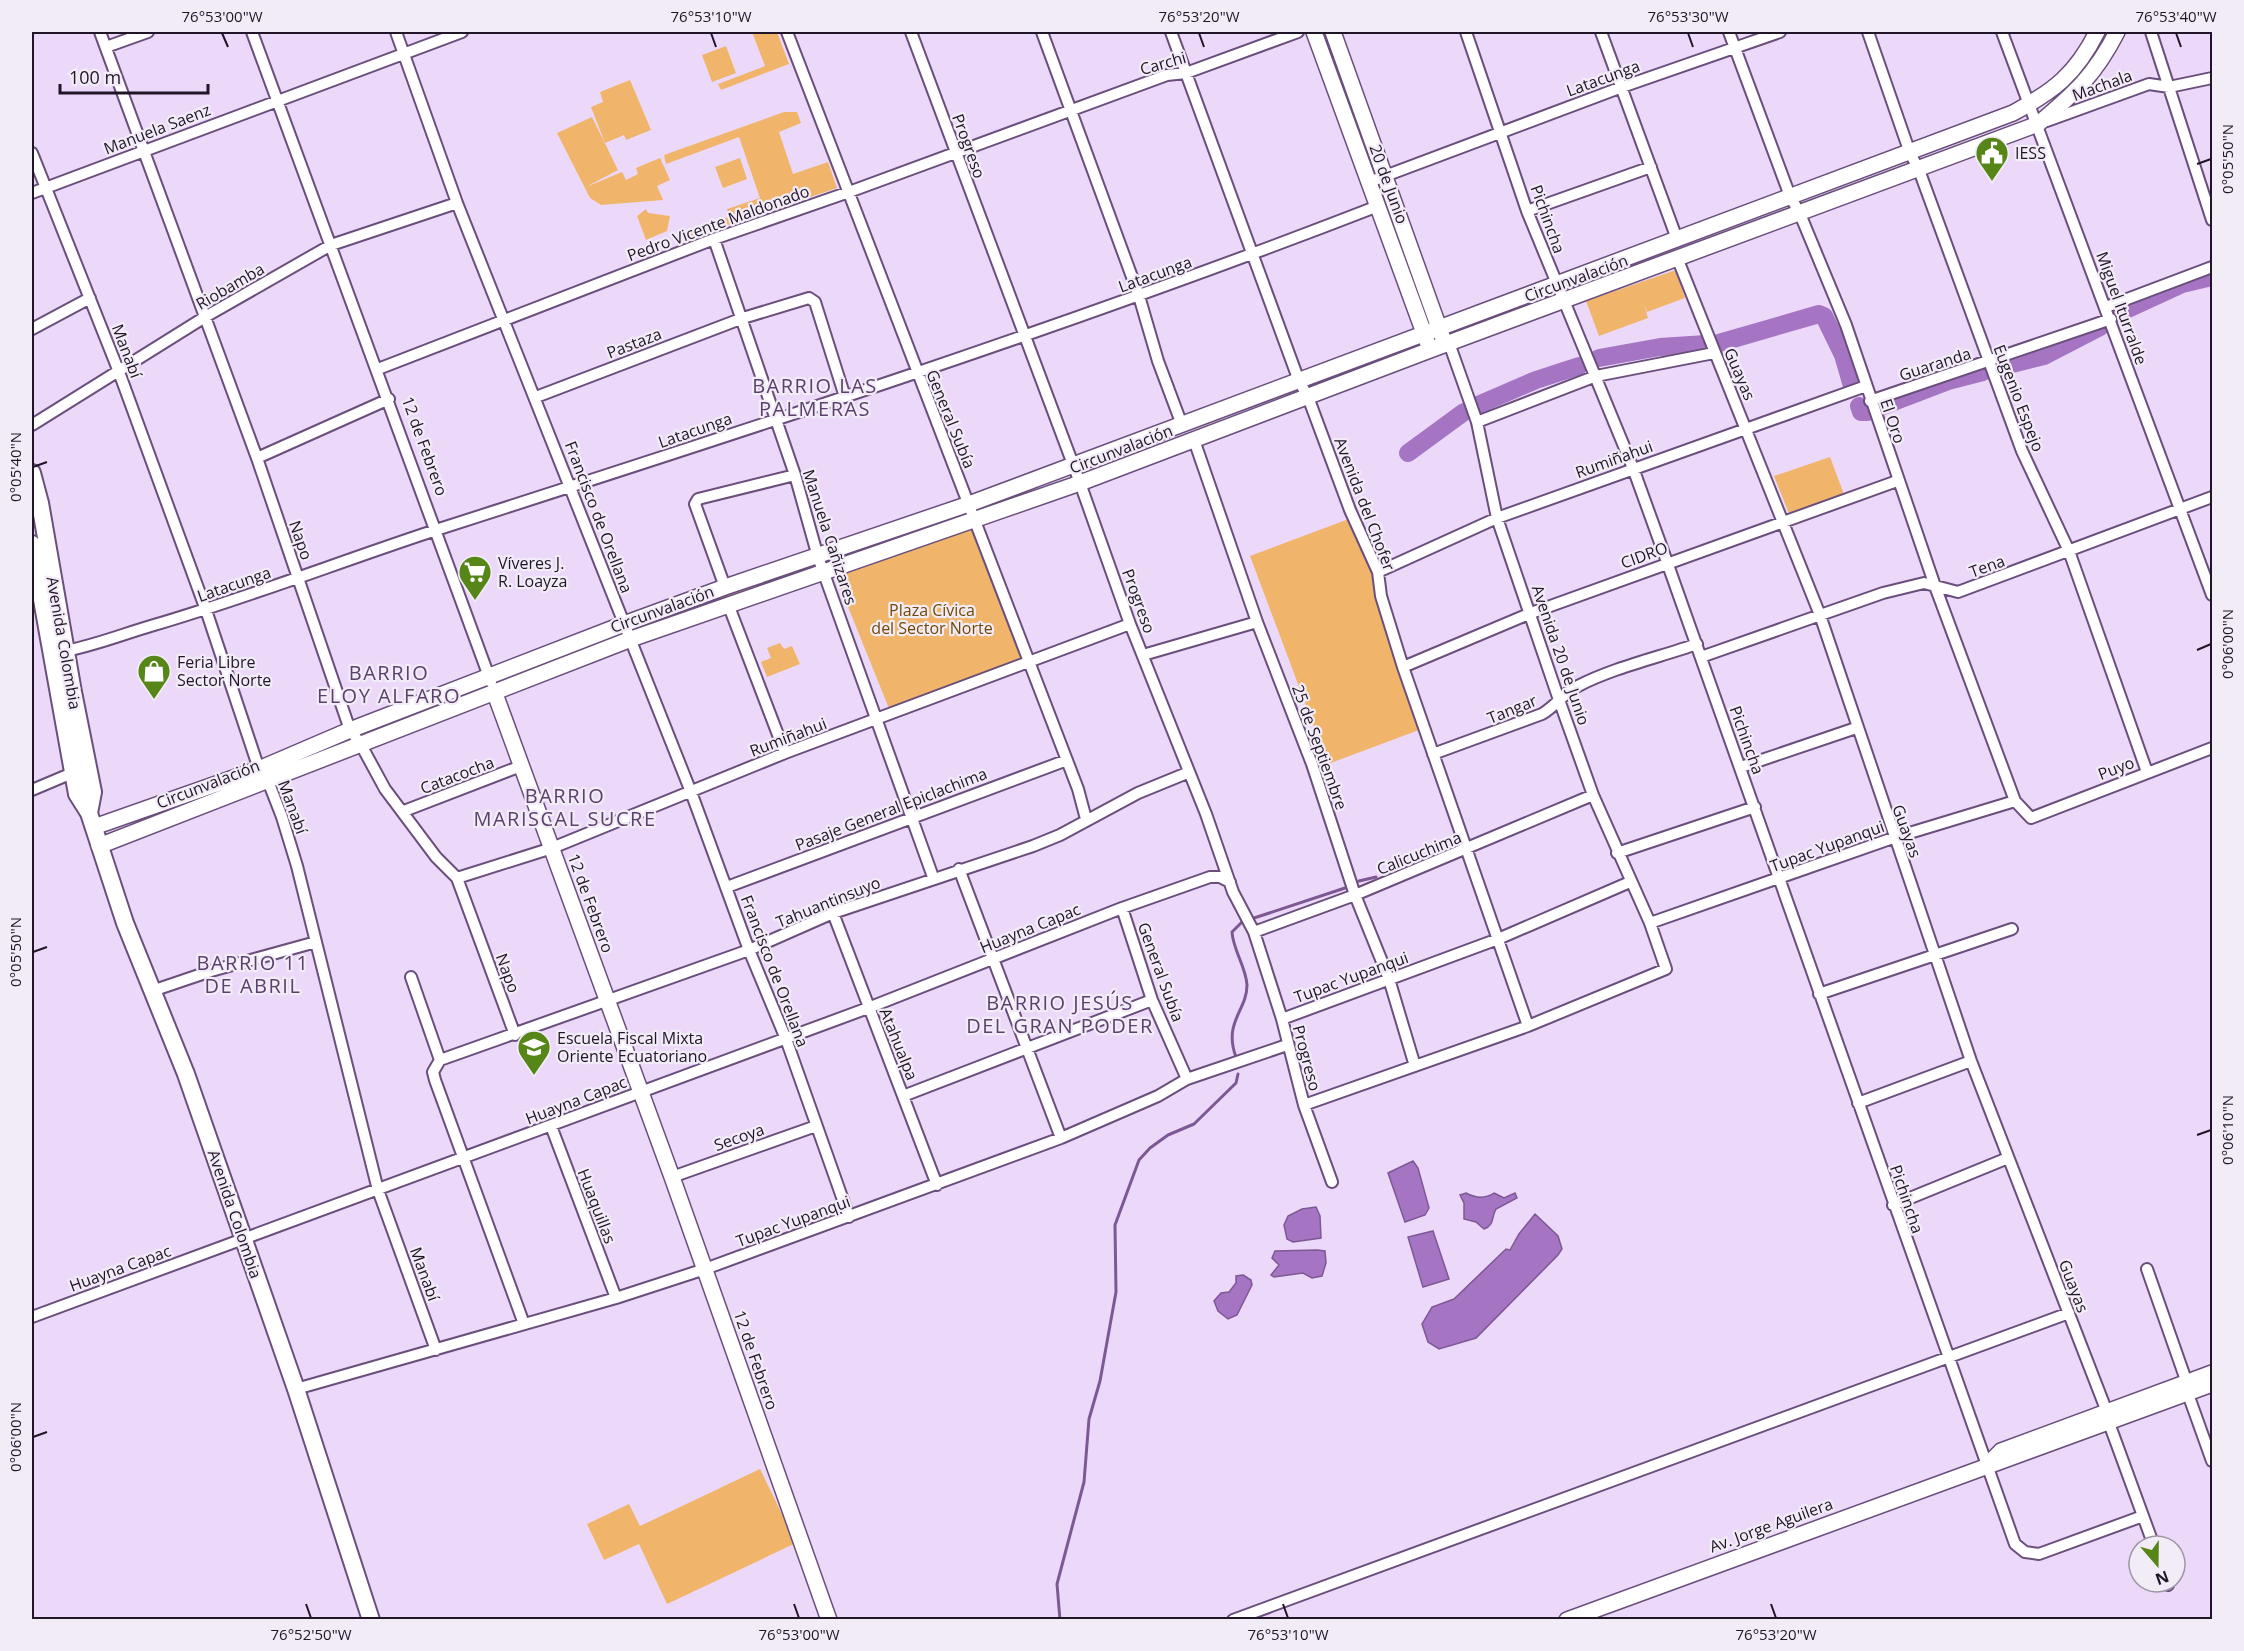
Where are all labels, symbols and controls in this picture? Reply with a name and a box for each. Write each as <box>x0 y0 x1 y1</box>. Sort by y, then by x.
text: 76°53'00"W <box>182 6 263 26</box>
text: 76°53'10"W <box>671 6 752 26</box>
text: 76°53'20"W <box>1159 6 1240 26</box>
text: 76°53'30"W <box>1648 6 1729 26</box>
text: 76°53'40"W <box>2136 6 2217 26</box>
street label: Carchi <box>1137 46 1189 80</box>
street label: Latacunga <box>1563 55 1643 101</box>
scale bar <box>60 57 208 95</box>
street label: Machala <box>2069 64 2135 106</box>
text: 100 m <box>69 65 121 89</box>
street label: Manuela Saenz <box>100 98 214 160</box>
street label: Progreso <box>947 111 991 181</box>
text: 0°05'50"N <box>2217 124 2237 194</box>
public building icon: IESS <box>1974 135 2010 182</box>
street label: 20 de Junio <box>1364 141 1414 227</box>
place label: IESS <box>2015 142 2046 164</box>
street label: Pedro Vicente Maldonado <box>624 180 812 266</box>
street label: Pichincha <box>1525 182 1571 256</box>
street label: Miguel Iturralde <box>2091 248 2153 368</box>
street label: Circunvalación <box>1521 249 1631 307</box>
street label: Latacunga <box>1115 251 1195 297</box>
street label: Riobamba <box>192 258 268 314</box>
street label: Manabí <box>107 321 148 382</box>
street label: Pastaza <box>603 322 665 364</box>
street label: Eugenio Espejo <box>1988 341 2050 455</box>
street label: Guaranda <box>1896 342 1974 386</box>
street label: Guayas <box>1719 344 1761 404</box>
street label: General Subía <box>921 367 981 471</box>
district label: BARRIO LAS PALMERAS <box>752 372 878 422</box>
street label: 12 de Febrero <box>397 393 453 499</box>
street label: El Oro <box>1875 396 1911 446</box>
street label: Latacunga <box>655 407 735 453</box>
street label: Circunvalación <box>1066 419 1176 479</box>
text: 0°05'40"N <box>5 432 25 502</box>
street label: Avenida del Chofer <box>1329 434 1401 574</box>
street label: Rumiñahui <box>1572 435 1656 483</box>
street label: Francisco de Orellana <box>560 438 638 596</box>
street label: Manuela Cañizares <box>798 466 862 608</box>
street label: Napo <box>284 517 318 563</box>
street label: CIDRO <box>1617 536 1671 574</box>
street label: Tena <box>1966 549 2008 583</box>
place label: Víveres J. R. Loayza <box>498 552 568 592</box>
supermarket icon: Víveres J. R. Loayza <box>457 554 493 601</box>
street label: Latacunga <box>194 561 274 607</box>
street label: Progreso <box>1117 566 1161 636</box>
street label: Avenida Colombia <box>41 575 87 711</box>
street label: Circunvalación <box>607 580 717 638</box>
street label: Avenida 20 de Junio <box>1527 582 1595 728</box>
park label: Plaza Cívica del Sector Norte <box>871 599 993 639</box>
text: 0°06'00"N <box>2217 609 2237 679</box>
place label: Feria Libre Sector Norte <box>177 651 271 691</box>
shop icon: Feria Libre Sector Norte <box>136 653 172 700</box>
district label: BARRIO ELOY ALFARO <box>317 659 461 709</box>
street label: 25 de Septiembre <box>1287 681 1353 813</box>
street label: Tangar <box>1484 689 1540 729</box>
street label: Pichincha <box>1724 703 1770 777</box>
street label: Rumiñahui <box>746 712 830 762</box>
street label: Catacocha <box>417 751 497 799</box>
street label: Puyo <box>2095 751 2137 785</box>
street label: Circunvalación <box>153 754 263 814</box>
street label: Pasaje General Epiclachima <box>792 762 990 856</box>
street label: Manabí <box>273 777 313 838</box>
district label: BARRIO MARISCAL SUCRE <box>473 782 657 832</box>
street label: Guayas <box>1887 801 1927 861</box>
street label: Tupac Yupanqui <box>1767 815 1887 877</box>
street label: Calicuchima <box>1373 826 1465 880</box>
street label: 12 de Febrero <box>563 850 619 956</box>
street label: Tahuantinsuyo <box>773 871 883 933</box>
street label: Francisco de Orellana <box>736 892 814 1050</box>
street label: Huayna Capac <box>976 898 1084 958</box>
text: 0°05'50"N <box>5 917 25 987</box>
street label: General Subía <box>1133 919 1189 1025</box>
street label: Tupac Yupanqui <box>1291 946 1411 1008</box>
district label: BARRIO 11 DE ABRIL <box>197 949 309 999</box>
street label: Napo <box>491 950 525 996</box>
district label: BARRIO JESÚS DEL GRAN PODER <box>966 989 1154 1039</box>
street label: Atahualpa <box>875 1005 923 1083</box>
street label: Progreso <box>1288 1023 1326 1093</box>
place label: Escuela Fiscal Mixta Oriente Ecuatoriano <box>557 1027 707 1067</box>
school or university icon: Escuela Fiscal Mixta Oriente Ecuatoriano <box>516 1029 552 1076</box>
street label: Huayna Capac <box>522 1070 630 1129</box>
text: 0°06'10"N <box>2217 1095 2237 1165</box>
street label: Secoya <box>711 1118 767 1156</box>
street label: Avenida Colombia <box>203 1147 267 1281</box>
street label: Pichincha <box>1885 1162 1929 1236</box>
street label: Huaquillas <box>573 1165 621 1247</box>
street label: Tupac Yupanqui <box>733 1190 853 1252</box>
street label: Huayna Capac <box>66 1239 174 1297</box>
street label: Manabí <box>405 1244 445 1305</box>
street label: Guayas <box>2054 1256 2094 1316</box>
street label: 12 de Febrero <box>729 1307 783 1413</box>
text: 0°06'00"N <box>5 1402 25 1472</box>
street label: Av. Jorge Aguilera <box>1706 1492 1836 1558</box>
north arrow <box>2127 1534 2187 1594</box>
text: N <box>2152 1566 2172 1591</box>
text: 76°52'50"W <box>271 1624 352 1644</box>
text: 76°53'00"W <box>759 1624 840 1644</box>
text: 76°53'10"W <box>1248 1624 1329 1644</box>
text: 76°53'20"W <box>1736 1624 1817 1644</box>

